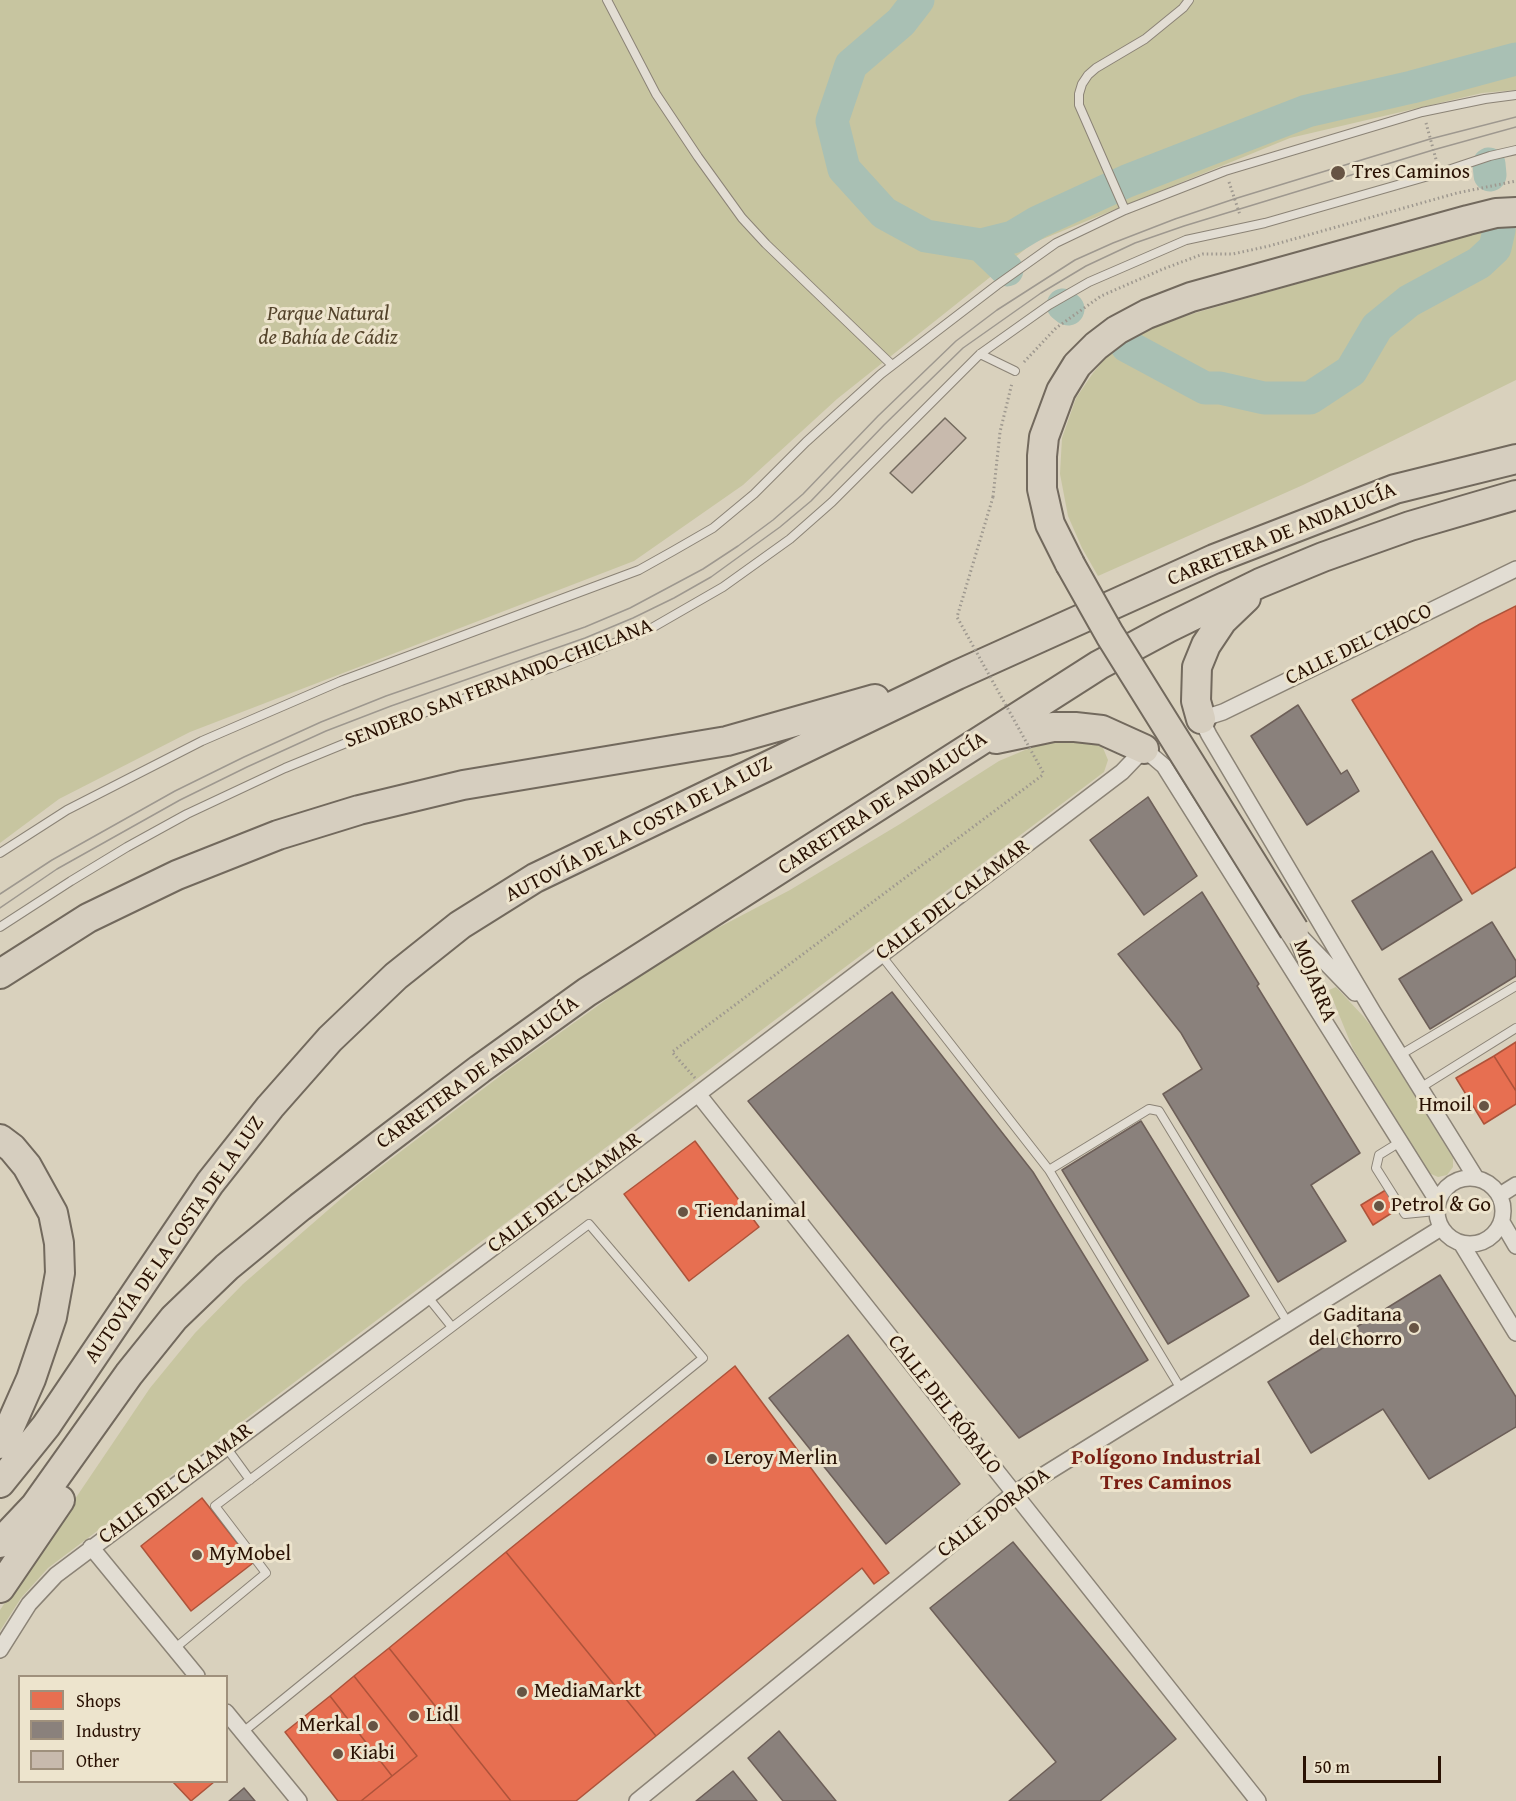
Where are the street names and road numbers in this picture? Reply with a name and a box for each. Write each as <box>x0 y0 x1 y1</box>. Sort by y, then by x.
street label: CARRETERA DE ANDALUCÍA <box>1164 478 1400 592</box>
street label: CALLE DEL CHOCO <box>1282 599 1436 691</box>
street label: SENDERO SAN FERNANDO-CHICLANA <box>342 614 656 754</box>
street label: CARRETERA DE ANDALUCÍA <box>774 727 992 881</box>
street label: AUTOVÍA DE LA COSTA DE LA LUZ <box>501 752 777 908</box>
street label: CALLE DEL CALAMAR <box>871 834 1035 966</box>
street label: MOJARRA <box>1287 936 1341 1026</box>
street label: CARRETERA DE ANDALUCÍA <box>372 991 584 1155</box>
street label: AUTOVÍA DE LA COSTA DE LA LUZ <box>80 1112 270 1368</box>
street label: CALLE DEL CALAMAR <box>483 1127 647 1259</box>
street label: CALLE DEL RÓBALO <box>882 1330 1006 1480</box>
street label: CALLE DEL CALAMAR <box>94 1418 258 1550</box>
street label: CALLE DORADA <box>933 1462 1055 1564</box>

